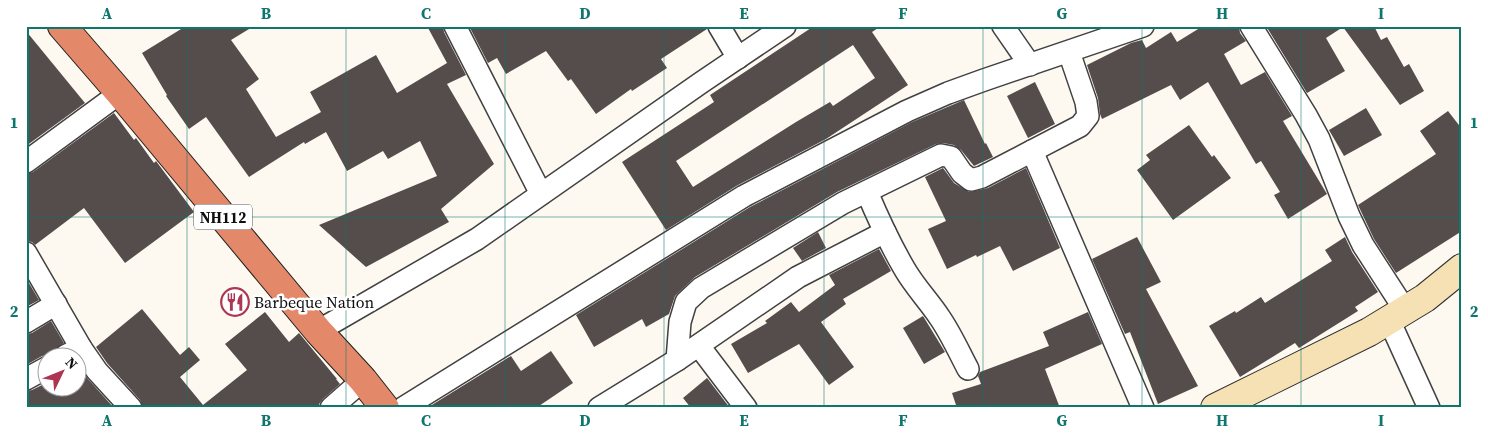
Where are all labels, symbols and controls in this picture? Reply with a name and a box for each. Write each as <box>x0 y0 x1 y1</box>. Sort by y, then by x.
text: A <box>102 2 113 24</box>
text: B <box>261 2 272 24</box>
text: C <box>421 2 431 24</box>
text: D <box>579 2 591 24</box>
text: E <box>739 2 749 24</box>
text: F <box>898 2 908 24</box>
text: G <box>1057 2 1068 24</box>
text: H <box>1216 2 1228 24</box>
text: I <box>1378 2 1384 24</box>
text: 1 <box>10 111 18 133</box>
text: 1 <box>1470 111 1478 133</box>
road number: NH112 <box>194 204 252 230</box>
restaurant icon: Barbeque Nation <box>220 287 250 317</box>
place label: Barbeque Nation <box>254 291 375 313</box>
text: 2 <box>10 300 19 322</box>
text: 2 <box>1470 300 1479 322</box>
north arrow <box>38 346 88 396</box>
text: N <box>61 353 82 374</box>
text: A <box>102 409 113 431</box>
text: B <box>261 409 272 431</box>
text: C <box>421 409 431 431</box>
text: D <box>579 409 591 431</box>
text: E <box>739 409 749 431</box>
text: F <box>898 409 908 431</box>
text: G <box>1057 409 1068 431</box>
text: H <box>1216 409 1228 431</box>
text: I <box>1378 409 1384 431</box>

